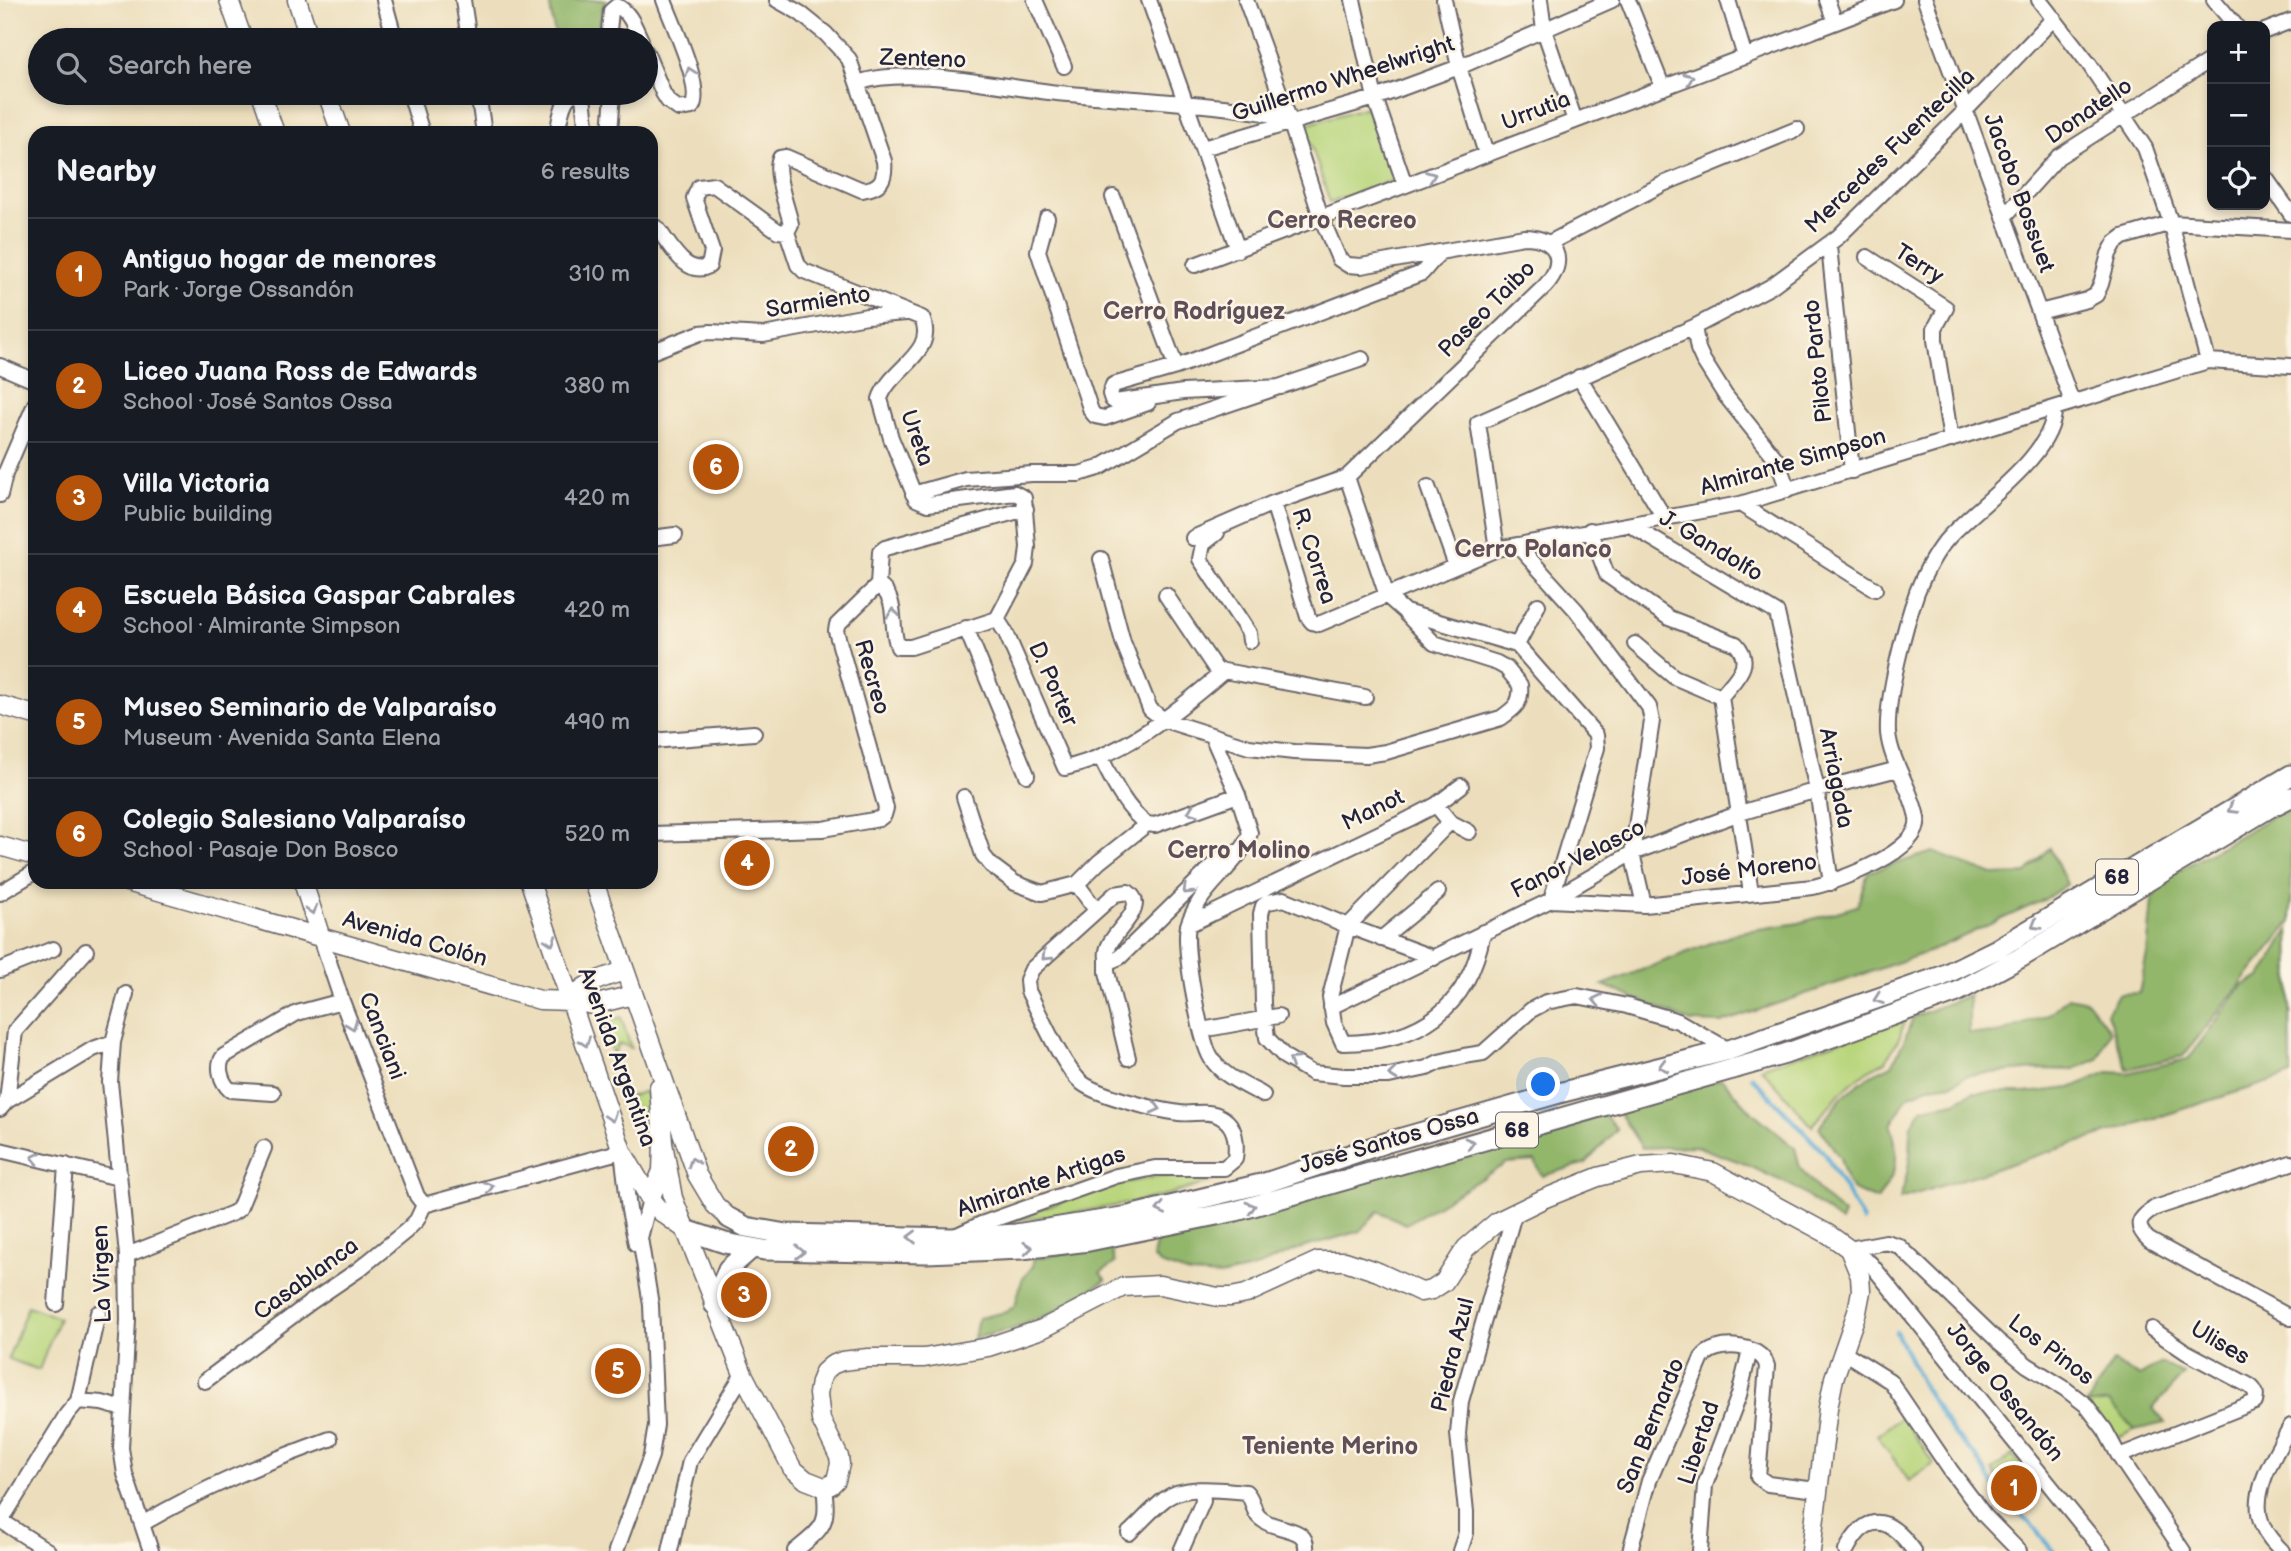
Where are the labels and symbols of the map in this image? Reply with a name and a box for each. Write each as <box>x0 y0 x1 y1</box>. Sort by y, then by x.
street label: Guillermo Wheelwright <box>1228 30 1458 128</box>
street label: Zenteno <box>878 43 967 75</box>
street label: Mercedes Fuentecilla <box>1799 63 1981 239</box>
one-way arrow <box>684 67 699 79</box>
one-way arrow <box>1683 72 1695 86</box>
street label: Donatello <box>2040 72 2138 150</box>
street label: Urrutia <box>1498 85 1574 137</box>
street label: Jacobo Bossuet <box>1977 110 2061 276</box>
one-way arrow <box>1424 170 1436 184</box>
district label: Cerro Recreo <box>1267 206 1417 235</box>
street label: Terry <box>1889 238 1949 291</box>
street label: Paseo Taibo <box>1433 255 1541 363</box>
street label: Sarmiento <box>764 280 872 324</box>
district label: Cerro Rodríguez <box>1103 297 1285 326</box>
street label: Piloto Pardo <box>1798 298 1838 424</box>
street label: Ureta <box>894 406 940 470</box>
street label: Almirante Simpson <box>1697 422 1889 502</box>
pin: 6 <box>693 441 739 493</box>
street label: R. Correa <box>1285 504 1343 608</box>
street label: J. Gandolfo <box>1654 504 1768 588</box>
district label: Cerro Polanco <box>1454 535 1612 564</box>
one-way arrow <box>886 608 901 619</box>
street label: Recreo <box>848 636 896 718</box>
street label: D. Porter <box>1022 637 1084 731</box>
street label: Arriagada <box>1813 725 1859 831</box>
street label: Manot <box>1337 783 1409 837</box>
one-way arrow <box>2227 801 2240 814</box>
one-way arrow <box>1187 803 1199 817</box>
street label: Fanor Velasco <box>1506 813 1650 905</box>
district label: Cerro Molino <box>1168 836 1310 865</box>
pin: 4 <box>724 837 770 889</box>
street label: José Moreno <box>1680 848 1818 892</box>
road number: 68 <box>2096 860 2138 894</box>
one-way arrow <box>1182 882 1195 895</box>
one-way arrow <box>304 903 319 915</box>
street label: Avenida Colón <box>339 905 491 973</box>
one-way arrow <box>2031 917 2044 930</box>
one-way arrow <box>543 935 557 947</box>
one-way arrow <box>1041 948 1054 961</box>
street label: Avenida Argentina <box>572 963 662 1151</box>
street label: Canciani <box>353 988 411 1084</box>
one-way arrow <box>1872 991 1884 1005</box>
one-way arrow <box>1591 993 1603 1008</box>
one-way arrow <box>343 1019 357 1031</box>
one-way arrow <box>577 1035 591 1047</box>
one-way arrow <box>1287 1056 1300 1069</box>
one-way arrow <box>1657 1058 1669 1072</box>
one-way arrow <box>1387 1066 1398 1081</box>
your location <box>1526 1067 1560 1101</box>
one-way arrow <box>1150 1100 1162 1114</box>
street label: José Santos Ossa <box>1296 1102 1482 1180</box>
one-way arrow <box>603 1110 617 1122</box>
road number: 68 <box>1496 1112 1538 1148</box>
pin: 2 <box>768 1123 814 1175</box>
one-way arrow <box>1463 1137 1475 1151</box>
street label: Almirante Artigas <box>953 1140 1129 1224</box>
one-way arrow <box>30 1152 42 1167</box>
one-way arrow <box>687 1156 701 1168</box>
one-way arrow <box>483 1181 495 1195</box>
one-way arrow <box>1155 1200 1167 1215</box>
one-way arrow <box>1245 1200 1257 1215</box>
street label: La Virgen <box>86 1224 118 1324</box>
one-way arrow <box>906 1229 917 1244</box>
street label: Casablanca <box>248 1232 364 1326</box>
one-way arrow <box>1022 1241 1033 1256</box>
one-way arrow <box>796 1244 806 1260</box>
pin: 3 <box>721 1269 767 1321</box>
street label: Piedra Azul <box>1425 1295 1481 1415</box>
street label: Los Pinos <box>2002 1309 2100 1391</box>
street label: Ulises <box>2185 1315 2255 1371</box>
street label: Jorge Ossandón <box>1940 1317 2070 1467</box>
pin: 5 <box>595 1345 641 1397</box>
street label: San Bernardo <box>1611 1354 1691 1498</box>
street label: Libertad <box>1672 1398 1726 1488</box>
district label: Teniente Merino <box>1242 1432 1418 1461</box>
pin: 1 <box>1991 1462 2037 1514</box>

